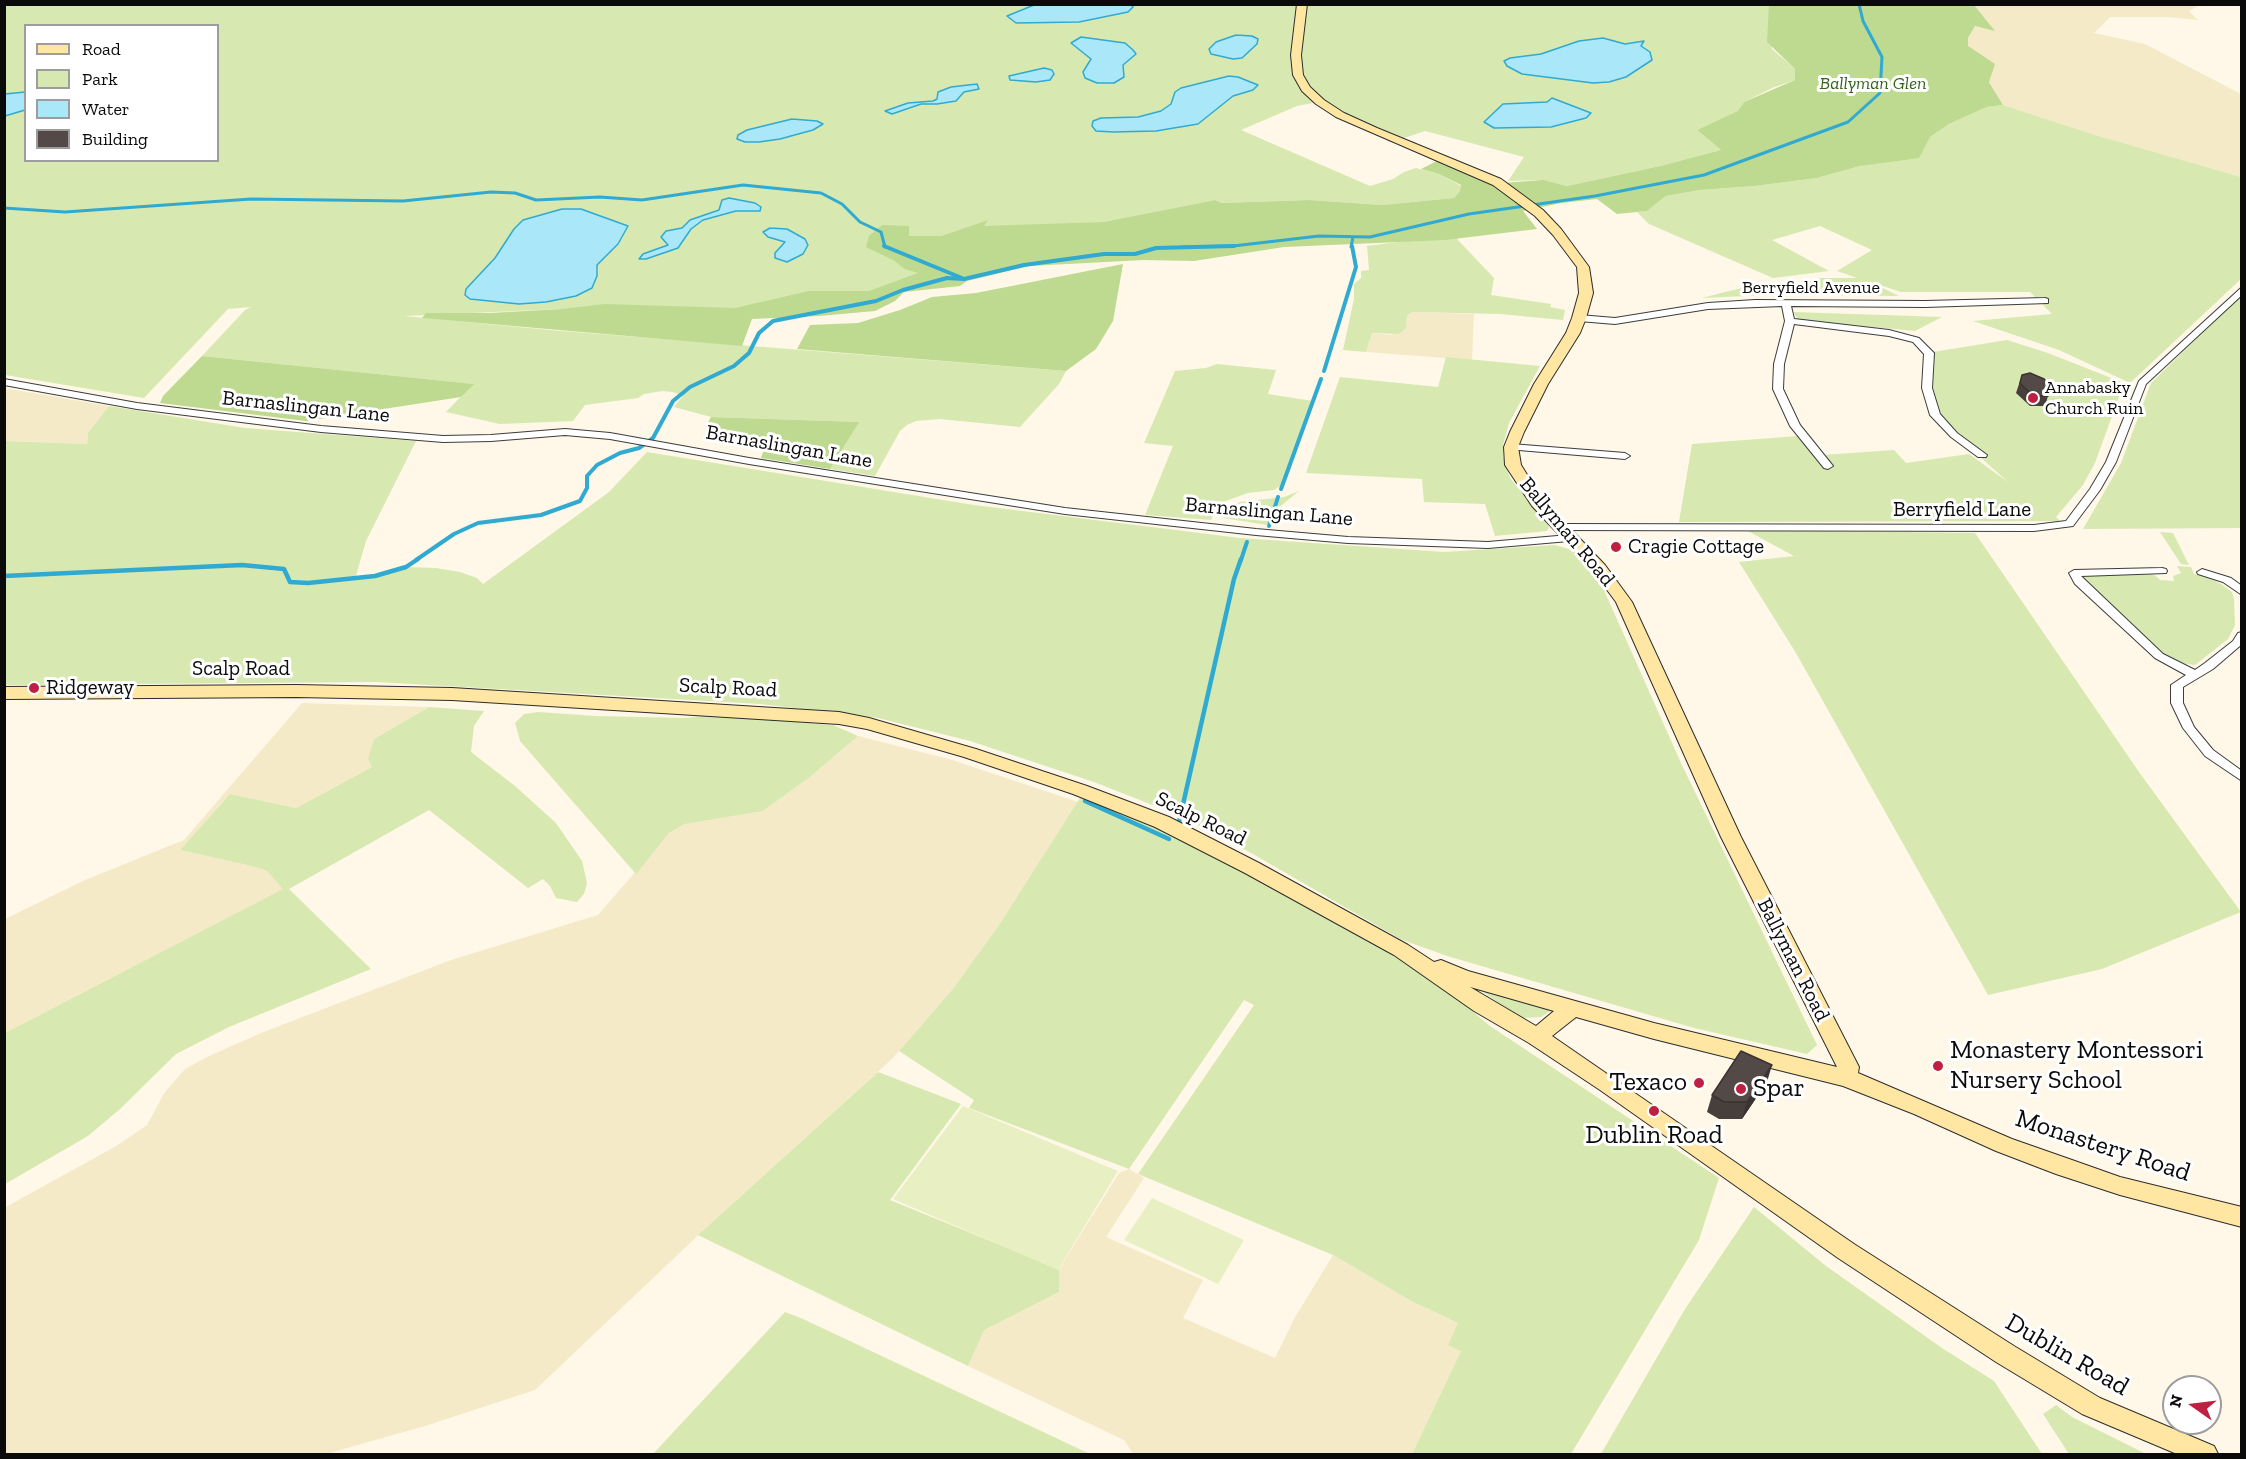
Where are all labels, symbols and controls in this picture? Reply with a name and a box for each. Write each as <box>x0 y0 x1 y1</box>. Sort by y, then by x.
legend <box>24 24 219 162</box>
text: Road <box>82 38 121 60</box>
text: Park <box>82 68 118 90</box>
park label: Ballyman Glen <box>1820 73 1926 95</box>
text: Water <box>82 98 129 120</box>
text: Building <box>82 128 148 150</box>
street label: Berryfield Avenue <box>1742 277 1880 299</box>
place label: Annabasky Church Ruin <box>2045 377 2143 420</box>
street label: Barnaslingan Lane <box>221 386 391 428</box>
marker: Annabasky Church Ruin <box>2026 391 2040 405</box>
street label: Barnaslingan Lane <box>704 420 874 474</box>
street label: Ballyman Road <box>1514 472 1620 592</box>
street label: Barnaslingan Lane <box>1184 492 1354 532</box>
street label: Berryfield Lane <box>1893 497 2031 523</box>
place label: Cragie Cottage <box>1628 534 1764 560</box>
marker: Cragie Cottage <box>1609 540 1623 554</box>
street label: Scalp Road <box>192 656 290 682</box>
street label: Scalp Road <box>678 673 778 703</box>
place label: Ridgeway <box>46 675 134 701</box>
marker: Ridgeway <box>27 681 41 695</box>
street label: Scalp Road <box>1151 786 1251 852</box>
street label: Ballyman Road <box>1751 894 1835 1026</box>
place label: Monastery Montessori Nursery School <box>1950 1035 2203 1096</box>
marker: Monastery Montessori Nursery School <box>1931 1059 1945 1073</box>
place label: Texaco <box>1609 1067 1687 1099</box>
place label: Spar <box>1753 1073 1805 1105</box>
marker: Texaco <box>1692 1076 1706 1090</box>
marker: Spar <box>1734 1082 1748 1096</box>
street label: Monastery Road <box>2011 1103 2195 1189</box>
marker: Dublin Road <box>1647 1104 1661 1118</box>
place label: Dublin Road <box>1585 1120 1723 1152</box>
street label: Dublin Road <box>2000 1307 2134 1403</box>
north arrow <box>2162 1375 2222 1435</box>
text: N <box>2165 1393 2187 1409</box>

